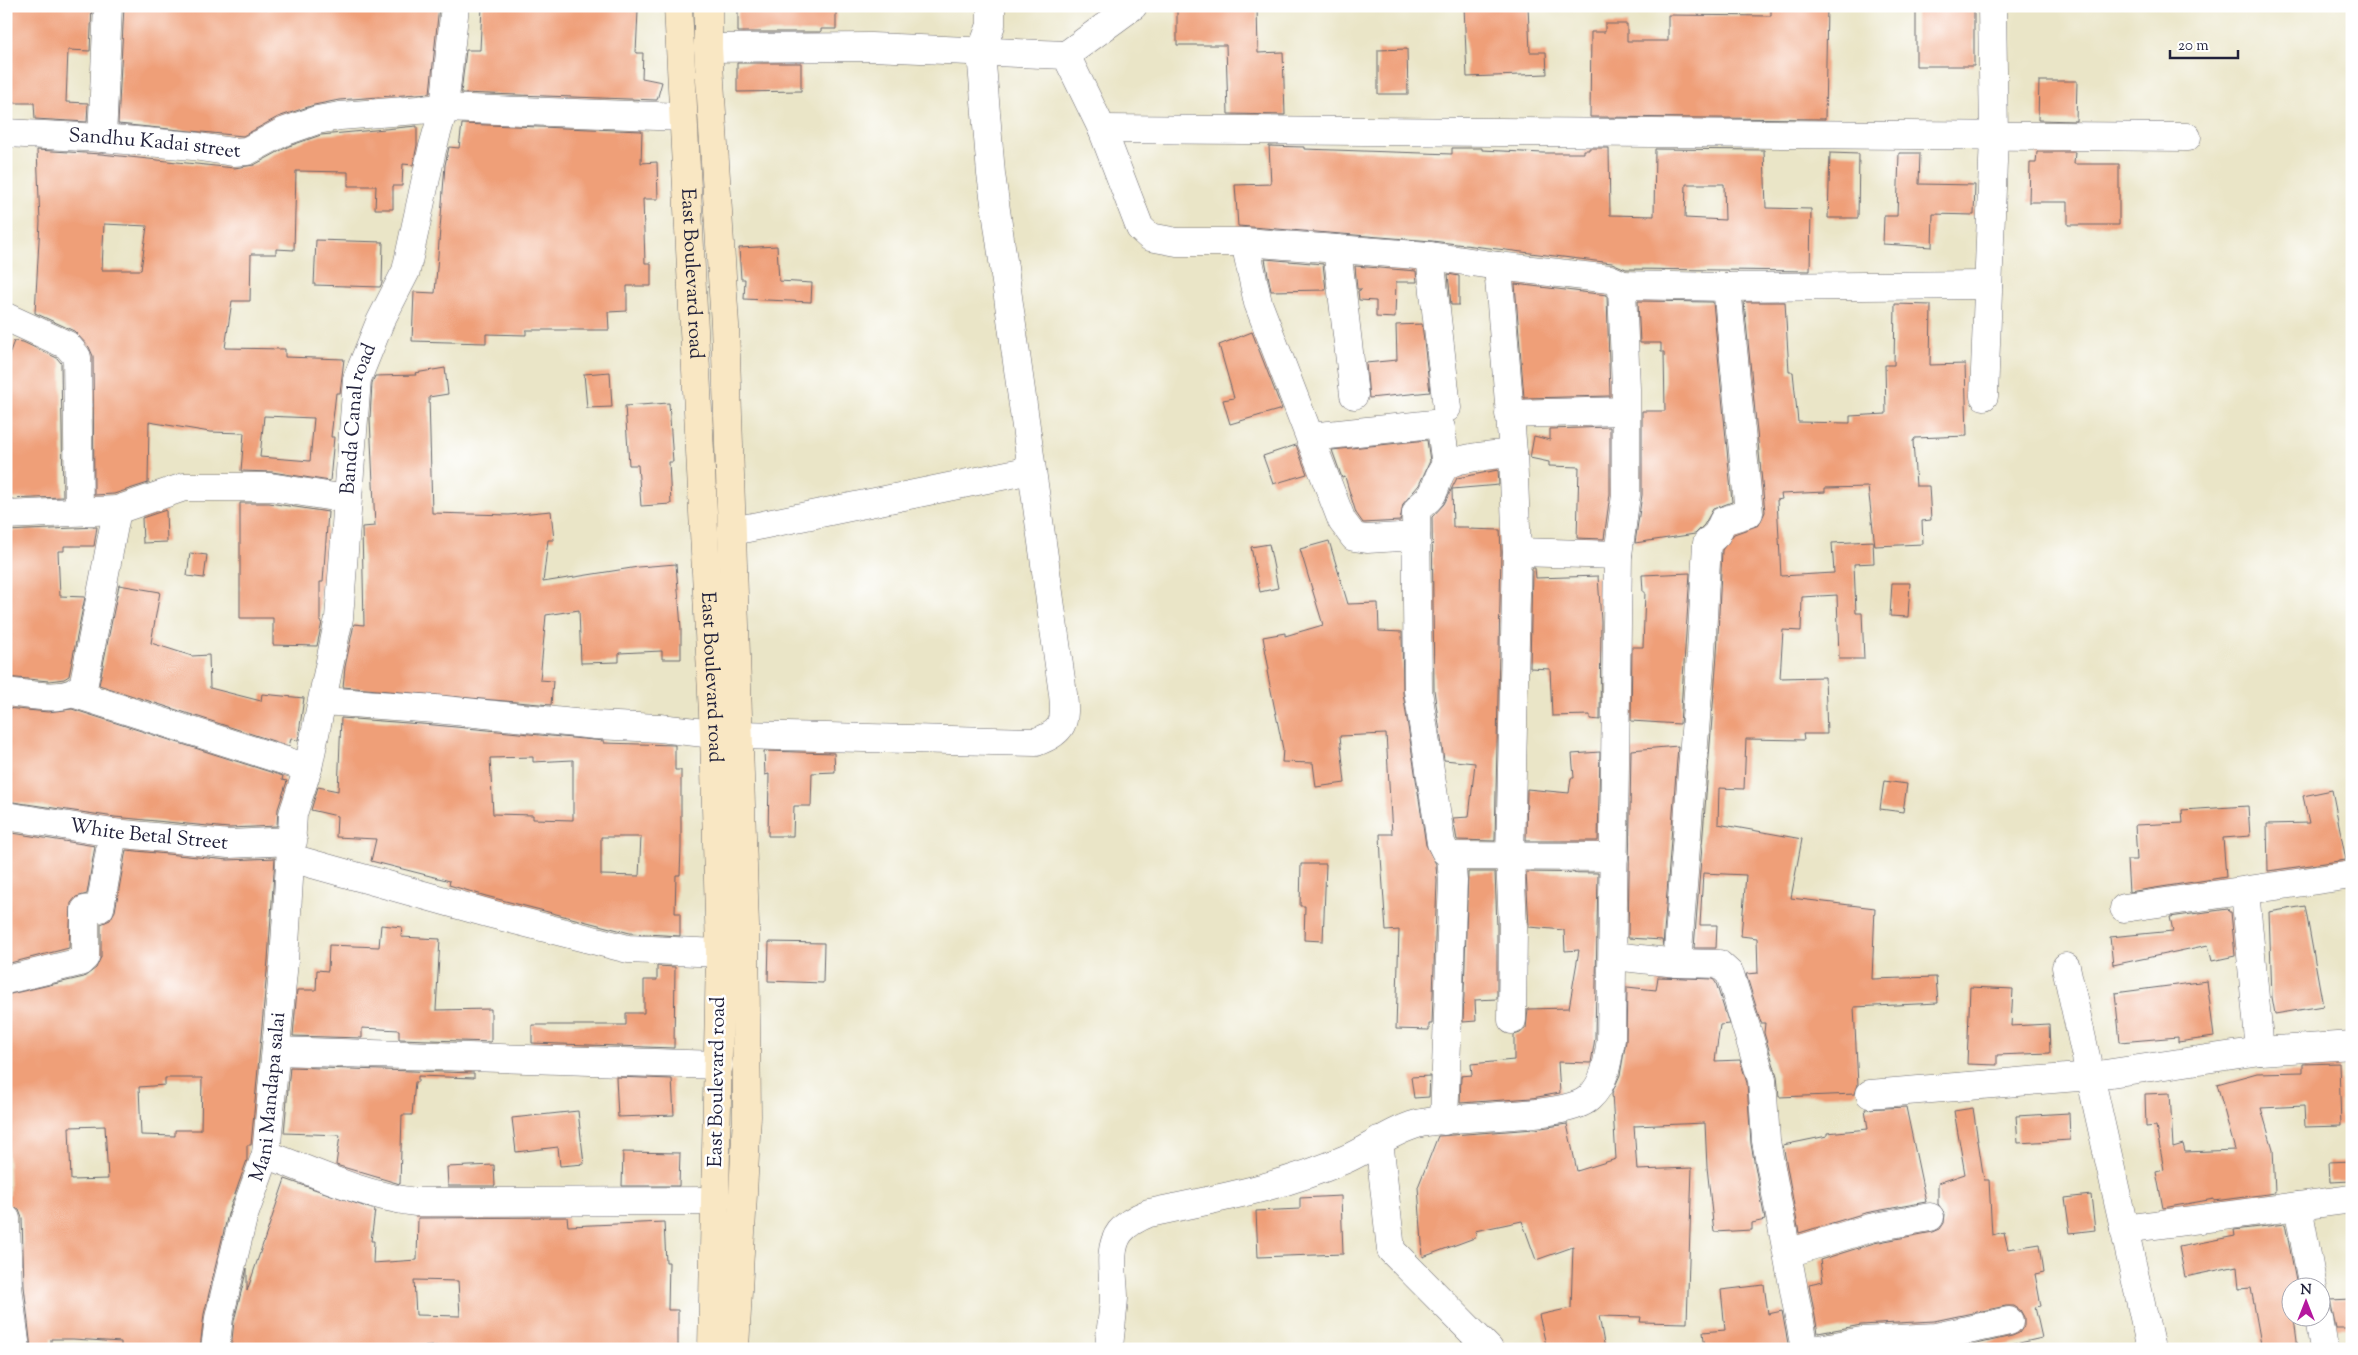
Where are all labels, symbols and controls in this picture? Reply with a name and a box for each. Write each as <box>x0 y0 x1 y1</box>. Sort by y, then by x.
scale bar <box>2170 28 2238 60</box>
text: 20 m <box>2178 36 2209 57</box>
street label: Sandhu Kadai street <box>68 122 242 166</box>
street label: East Boulevard road <box>673 188 710 360</box>
street label: Banda Canal road <box>334 339 384 496</box>
street label: East Boulevard road <box>692 591 729 763</box>
street label: White Betal Street <box>67 812 229 858</box>
street label: East Boulevard road <box>702 996 734 1168</box>
street label: Mani Mandapa salai <box>243 1010 294 1186</box>
north arrow <box>2280 1278 2330 1328</box>
text: N <box>2300 1281 2312 1301</box>

